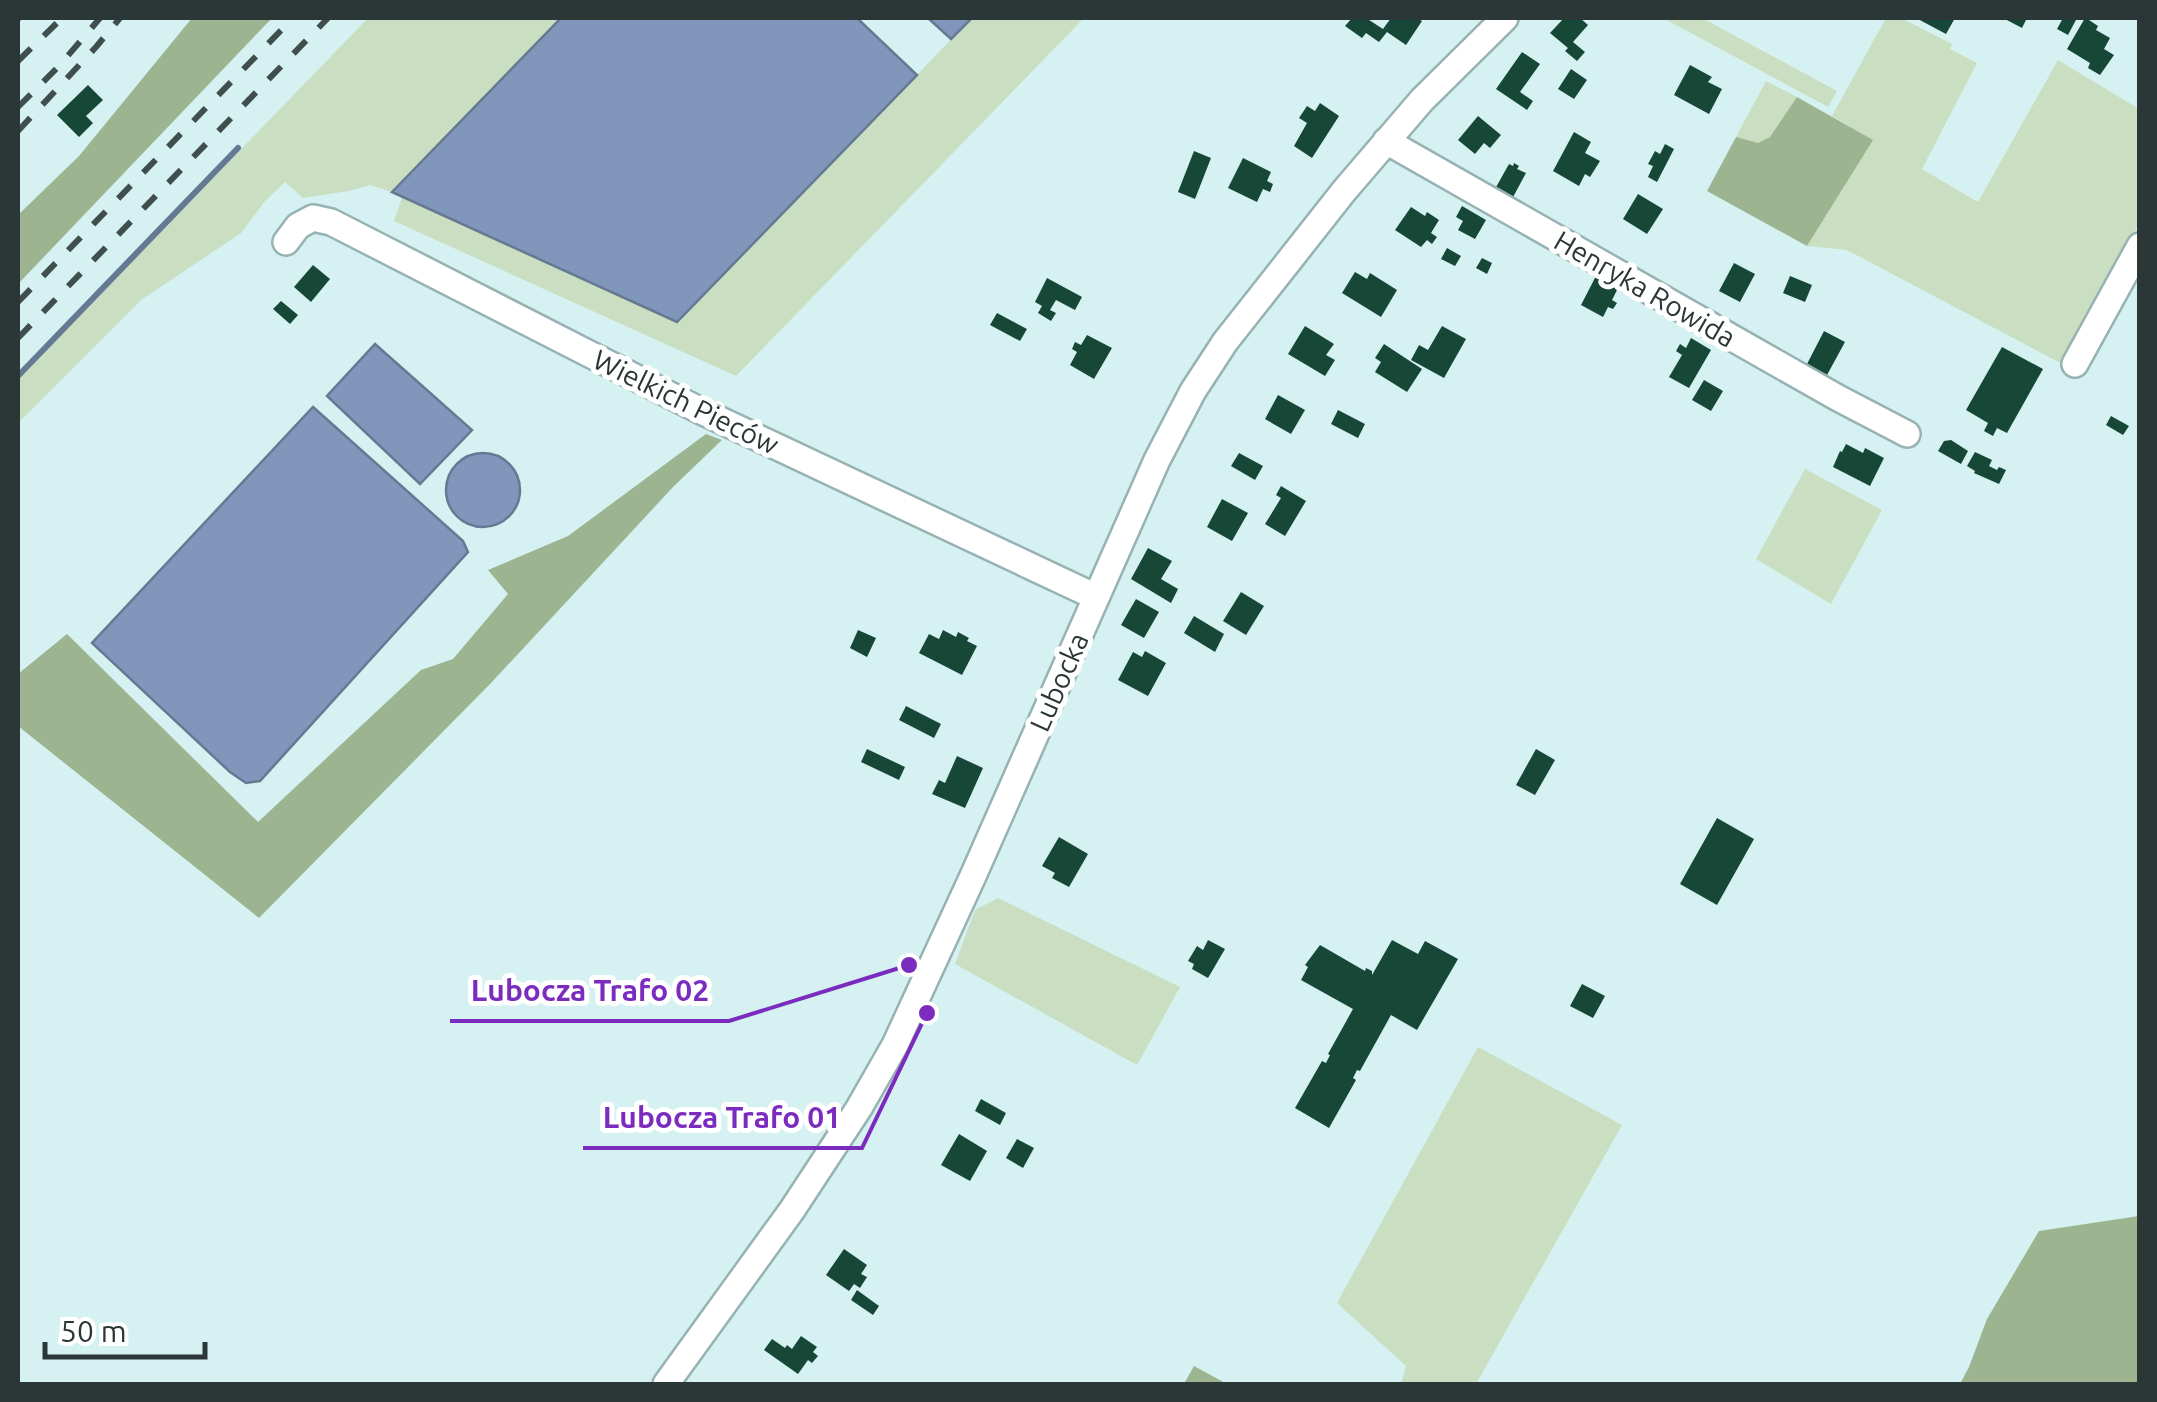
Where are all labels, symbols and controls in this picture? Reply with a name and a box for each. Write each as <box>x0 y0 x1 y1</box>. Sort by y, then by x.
street label: Henryka Rowida <box>1549 224 1741 353</box>
street label: Wielkich Pieców <box>588 343 784 460</box>
street label: Lubocka <box>1023 628 1094 736</box>
callout: Lubocza Trafo 02 <box>450 961 729 1021</box>
text: Lubocza Trafo 02 <box>471 973 709 1007</box>
callout: Lubocza Trafo 01 <box>583 1088 862 1148</box>
text: Lubocza Trafo 01 <box>603 1100 841 1134</box>
scale bar <box>45 1297 205 1359</box>
text: 50 m <box>60 1314 127 1348</box>

